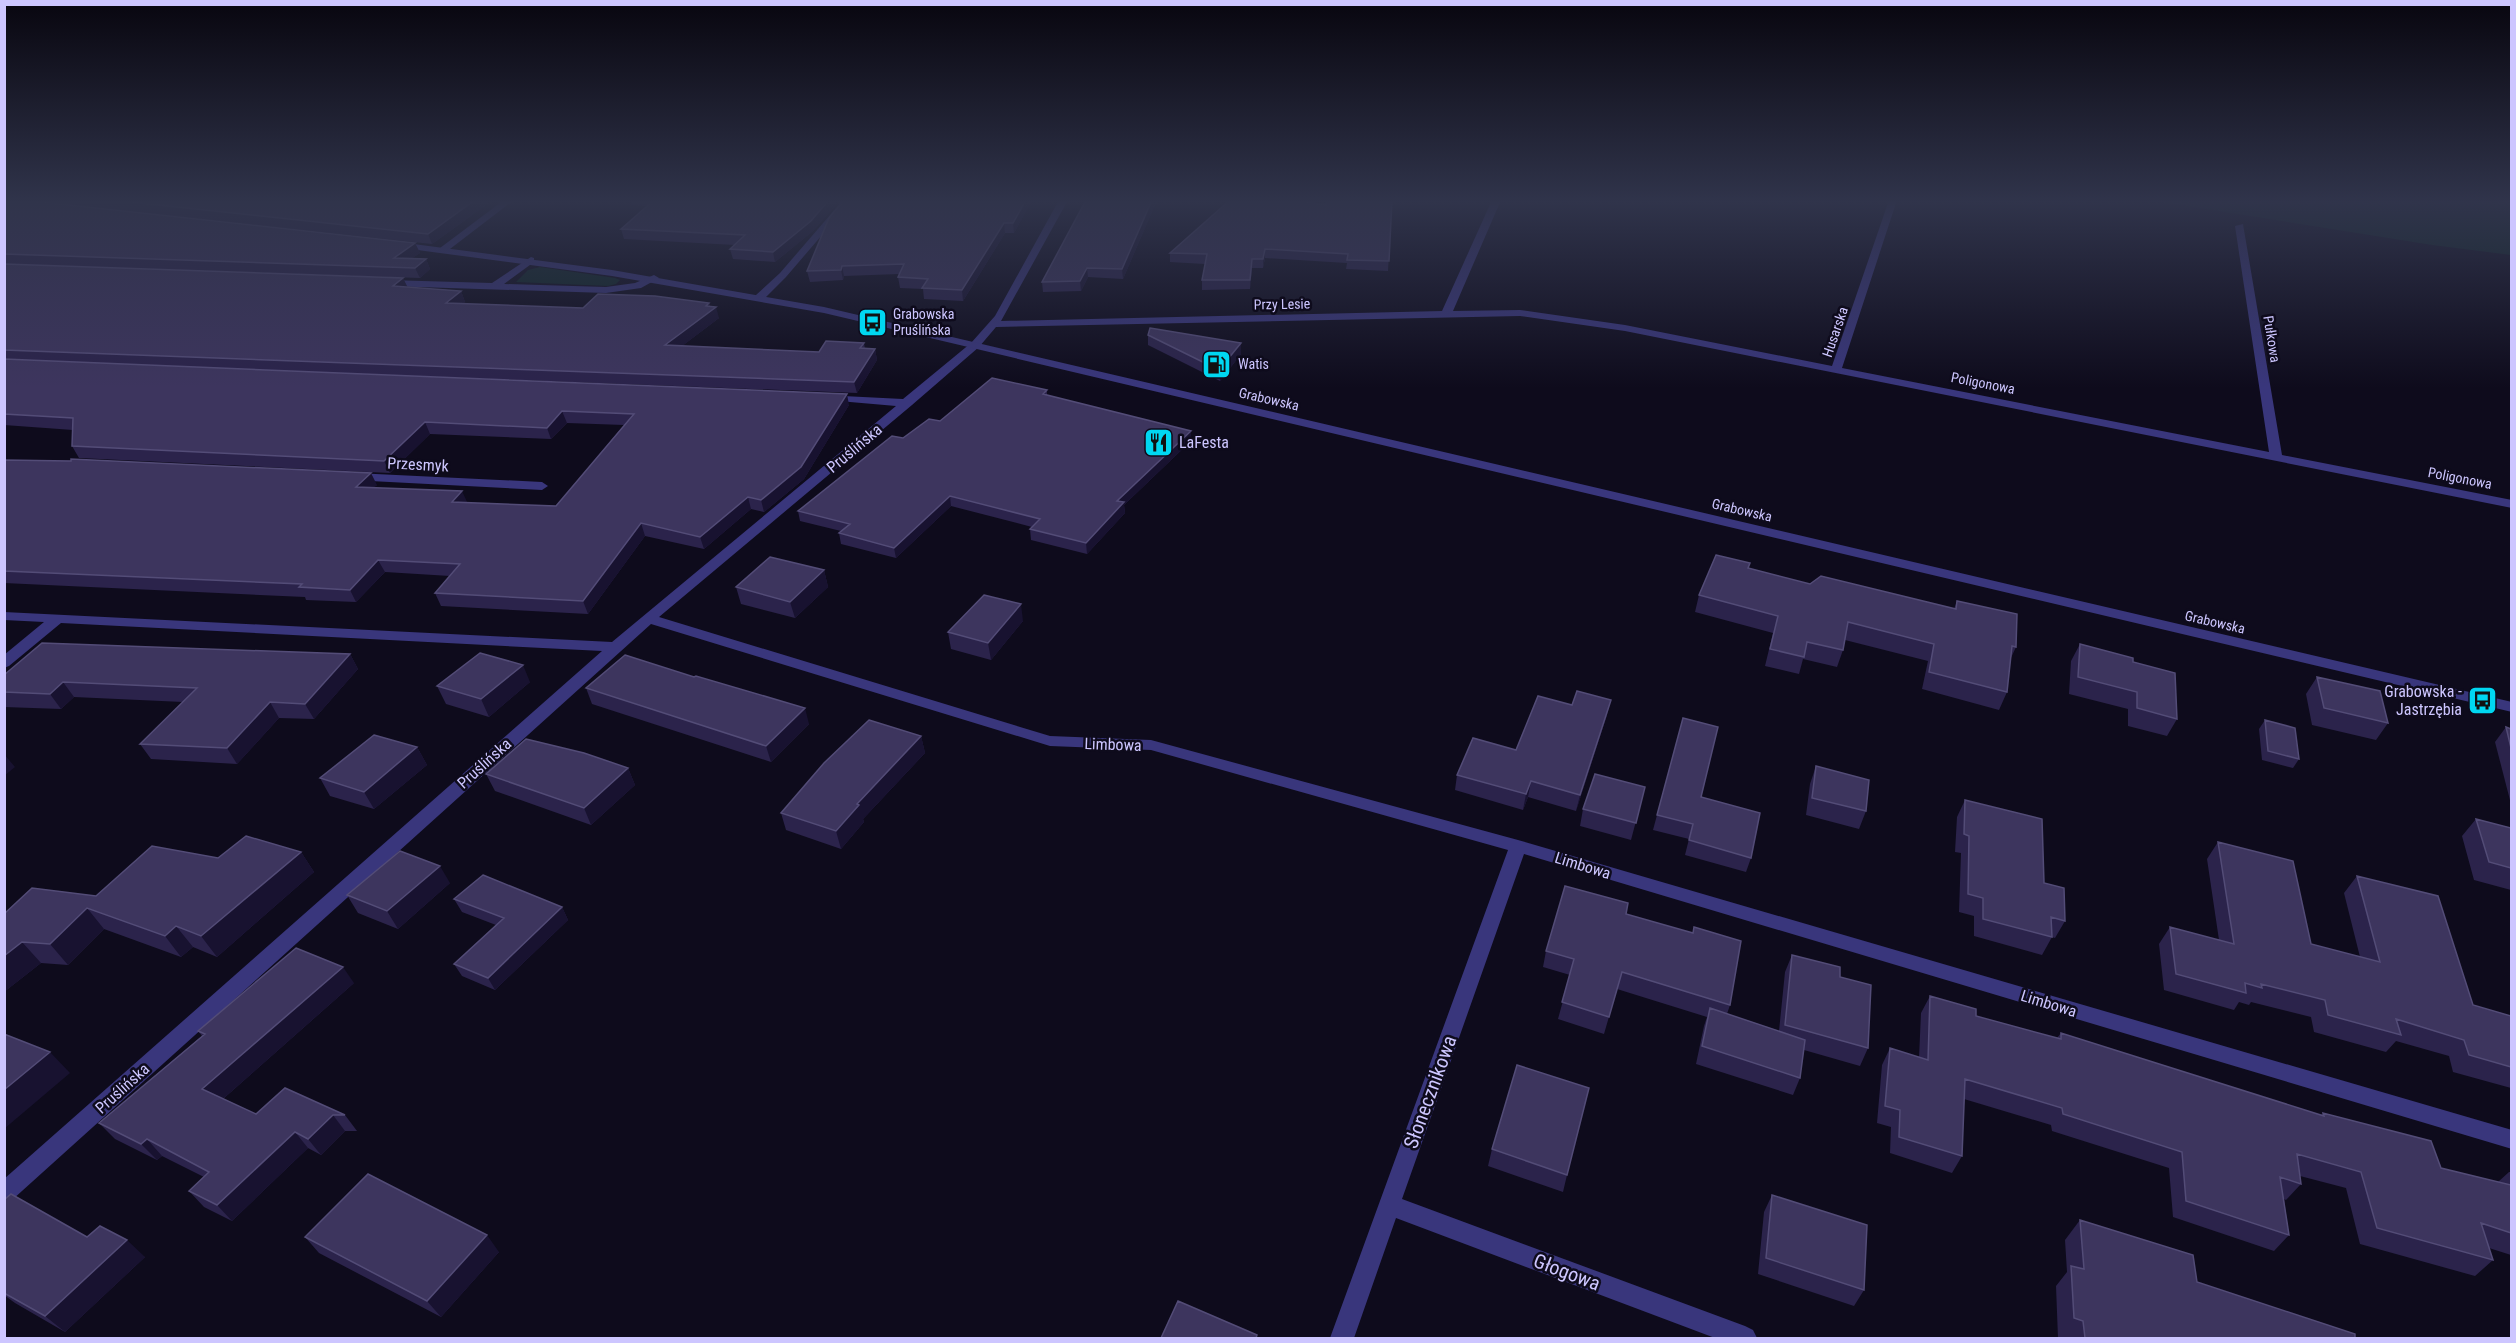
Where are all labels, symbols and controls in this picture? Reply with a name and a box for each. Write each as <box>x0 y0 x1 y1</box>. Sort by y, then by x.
street label: Przy Lesie <box>1254 295 1311 312</box>
street label: Husarska <box>1819 305 1851 359</box>
bus stop icon: Grabowska Pruślińska <box>856 306 888 338</box>
place label: Grabowska Pruślińska <box>893 306 954 338</box>
street label: Pułkowa <box>2260 314 2284 364</box>
fuel station icon: Watis <box>1201 348 1233 380</box>
place label: Watis <box>1238 356 1269 372</box>
street label: Poligonowa <box>1950 369 2016 397</box>
street label: Grabowska <box>1237 384 1301 414</box>
street label: Pruślińska <box>823 420 886 477</box>
restaurant icon: LaFesta <box>1142 426 1174 458</box>
place label: LaFesta <box>1179 433 1229 452</box>
street label: Przesmyk <box>387 453 450 476</box>
street label: Poligonowa <box>2427 464 2493 492</box>
street label: Grabowska <box>1710 495 1774 525</box>
street label: Grabowska <box>2183 607 2247 637</box>
place label: Grabowska - Jastrzębia <box>2384 682 2462 719</box>
bus stop icon: Grabowska - Jastrzębia <box>2467 684 2499 716</box>
street label: Pruślińska <box>453 734 515 793</box>
street label: Limbowa <box>1084 734 1142 755</box>
street label: Limbowa <box>1553 848 1613 883</box>
street label: Limbowa <box>2019 986 2079 1021</box>
street label: Słonecznikowa <box>1398 1032 1462 1152</box>
street label: Pruślińska <box>91 1059 153 1118</box>
street label: Głogowa <box>1530 1248 1604 1296</box>

